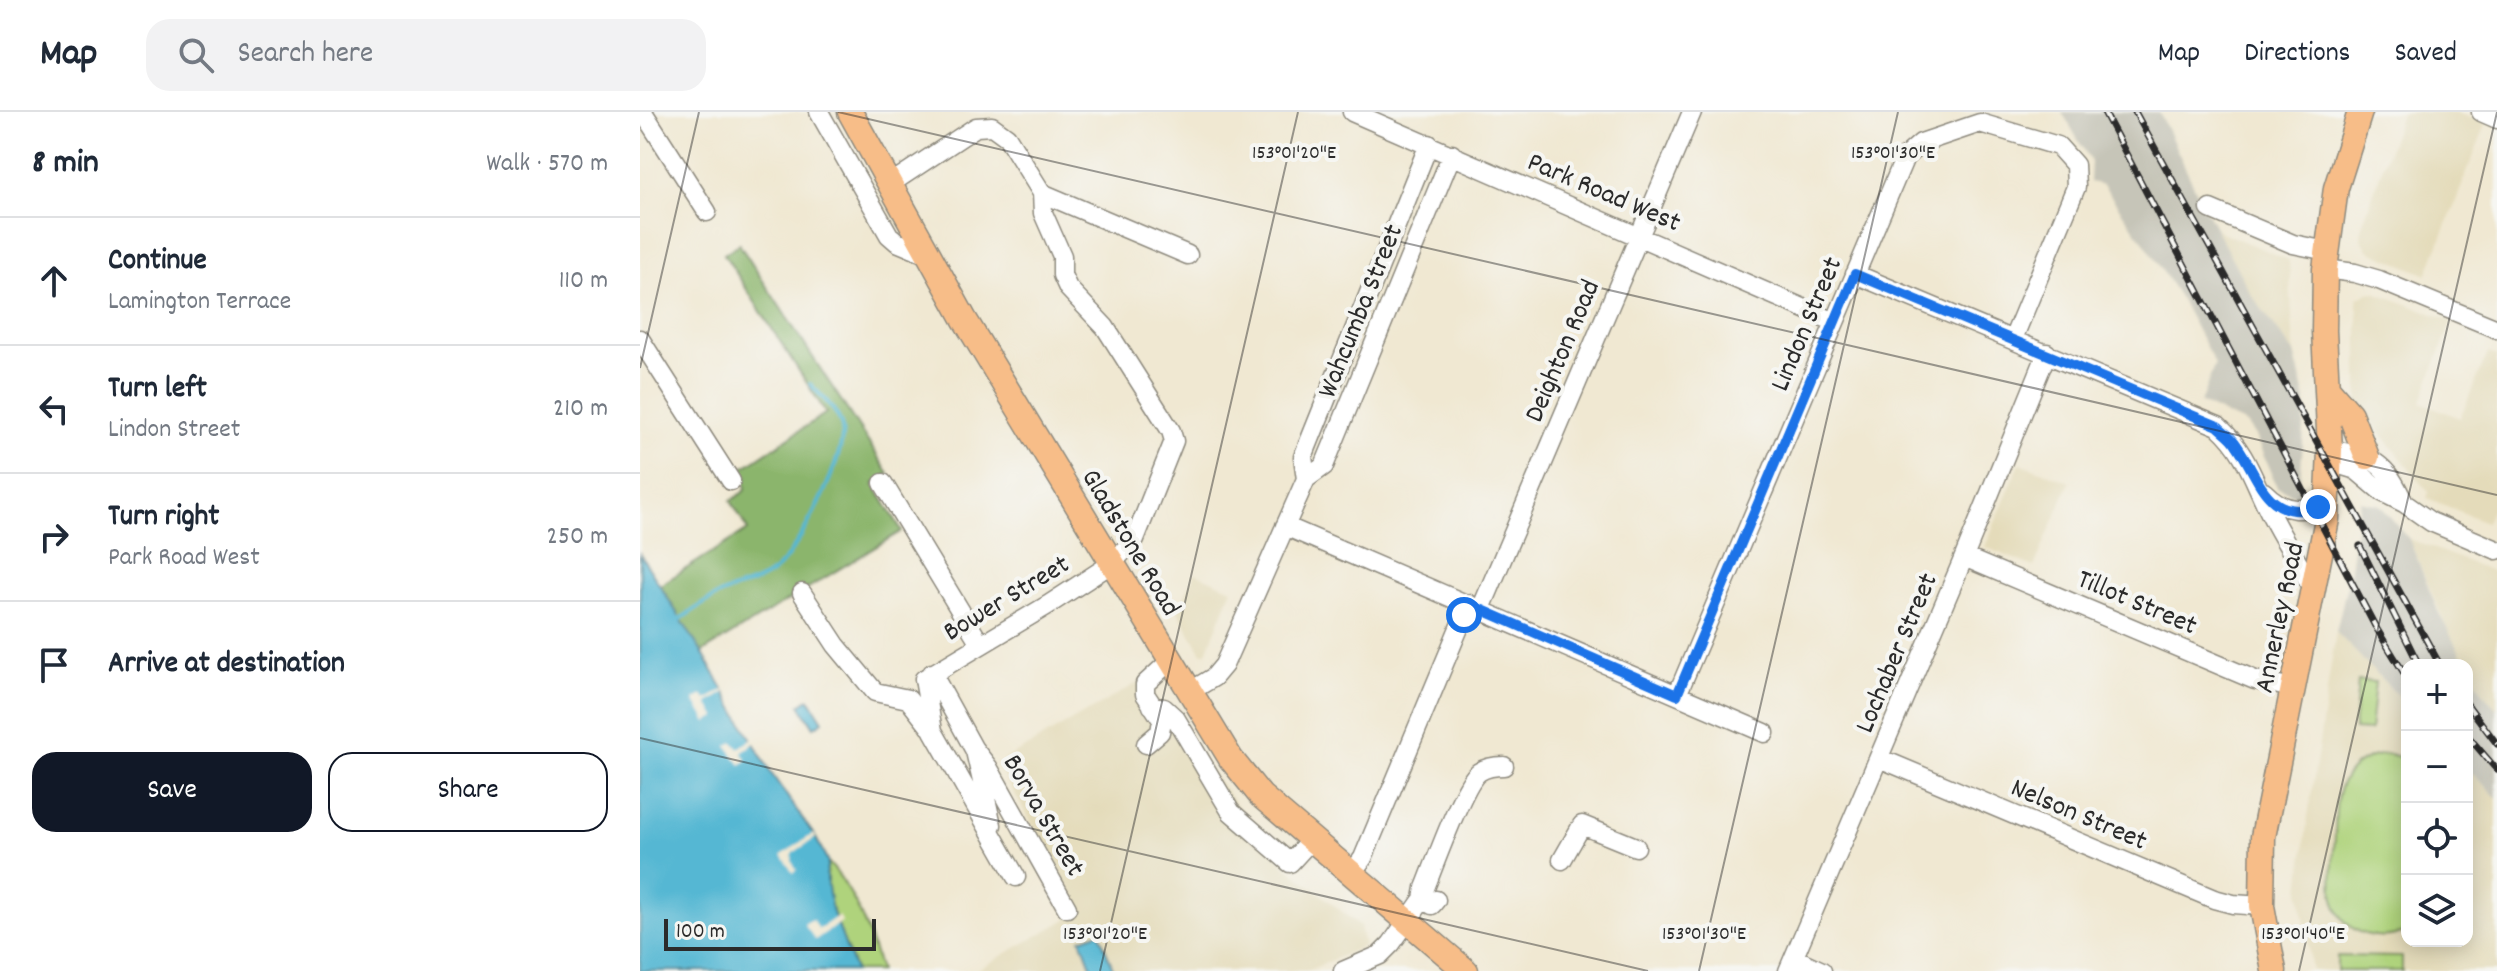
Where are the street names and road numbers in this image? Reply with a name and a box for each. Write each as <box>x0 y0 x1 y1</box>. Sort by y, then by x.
street label: Park Road West <box>1520 144 1686 245</box>
street label: Wahcumba Street <box>1310 219 1416 405</box>
street label: Lindon Street <box>1762 252 1855 398</box>
street label: Deighton Road <box>1517 274 1613 429</box>
street label: Gladstone Road <box>1069 462 1189 625</box>
street label: Annerley Road <box>2246 539 2317 697</box>
street label: Bower Street <box>937 547 1078 654</box>
street label: Tillot Street <box>2070 561 2202 648</box>
street label: Lochaber Street <box>1847 568 1950 740</box>
street label: Borva Street <box>991 748 1093 885</box>
street label: Nelson Street <box>2004 770 2152 863</box>

